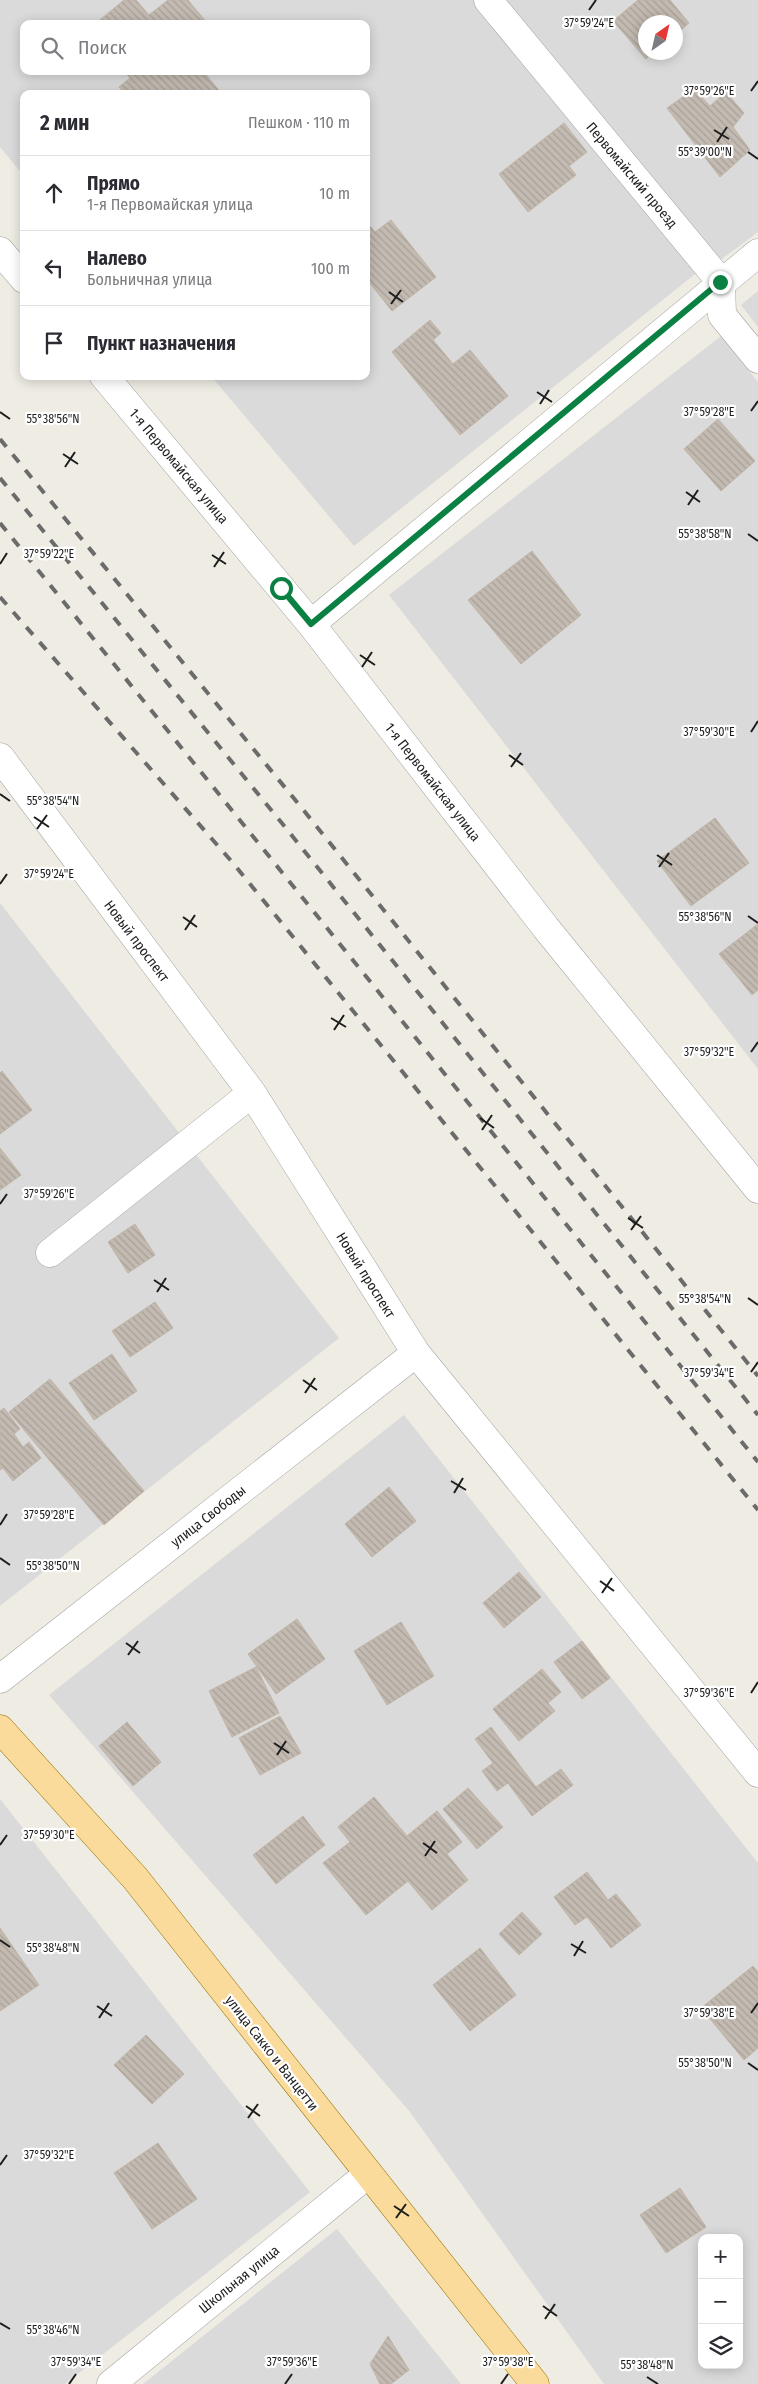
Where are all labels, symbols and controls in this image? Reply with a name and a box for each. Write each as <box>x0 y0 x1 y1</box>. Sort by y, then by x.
north arrow <box>638 15 683 60</box>
text: 37°59'24"E <box>564 16 614 30</box>
search box <box>20 20 370 75</box>
icon: search <box>38 34 66 62</box>
text: Поиск <box>78 36 127 59</box>
text: 37°59'26"E <box>684 84 735 98</box>
text: 2 мин <box>40 110 89 136</box>
text: Пешком · 110 m <box>248 113 350 132</box>
street label: Первомайский проезд <box>582 119 681 232</box>
text: 55°39'00"N <box>678 145 732 159</box>
text: Прямо <box>87 172 140 195</box>
icon: ahead <box>40 179 68 207</box>
text: 10 m <box>319 184 350 203</box>
text: 1-я Первомайская улица <box>87 195 253 214</box>
text: Налево <box>87 247 147 270</box>
icon: left <box>40 254 68 282</box>
text: 100 m <box>311 259 350 278</box>
text: Больничная улица <box>87 270 212 289</box>
route end <box>709 271 732 294</box>
icon: arrive <box>40 329 68 357</box>
text: Пункт назначения <box>87 332 236 355</box>
street label: 1-я Первомайская улица <box>125 405 232 528</box>
text: 37°59'28"E <box>684 405 735 419</box>
text: 55°38'56"N <box>26 412 80 426</box>
text: 55°38'58"N <box>678 527 732 541</box>
text: 37°59'22"E <box>24 547 75 561</box>
route start <box>270 577 293 600</box>
street label: 1-я Первомайская улица <box>381 720 484 845</box>
text: 37°59'30"E <box>683 725 735 739</box>
text: 55°38'54"N <box>27 794 79 808</box>
text: 37°59'24"E <box>24 867 74 881</box>
street label: Новый проспект <box>100 897 173 986</box>
text: 55°38'56"N <box>678 910 732 924</box>
text: 37°59'32"E <box>684 1045 735 1059</box>
text: 37°59'26"E <box>24 1187 75 1201</box>
street label: Новый проспект <box>332 1229 399 1322</box>
text: 55°38'54"N <box>679 1292 731 1306</box>
text: 37°59'34"E <box>684 1366 734 1380</box>
street label: улица Свободы <box>167 1482 249 1551</box>
text: 37°59'28"E <box>24 1508 75 1522</box>
text: 55°38'50"N <box>26 1559 80 1573</box>
text: 37°59'36"E <box>684 1686 735 1700</box>
text: 37°59'30"E <box>23 1828 75 1842</box>
text: 55°38'48"N <box>26 1941 80 1955</box>
street label: улица Сакко и Ванцетти <box>221 1992 322 2114</box>
text: 37°59'38"E <box>684 2006 735 2020</box>
text: 55°38'50"N <box>678 2056 732 2070</box>
text: 37°59'32"E <box>24 2148 75 2162</box>
map controls <box>698 2234 743 2369</box>
button: + <box>698 2234 743 2279</box>
street label: Школьная улица <box>196 2242 283 2317</box>
button: − <box>698 2279 743 2324</box>
text: 55°38'46"N <box>27 2323 79 2337</box>
button: layers <box>698 2324 743 2369</box>
text: 37°59'34"E <box>51 2355 101 2369</box>
text: 37°59'36"E <box>267 2355 318 2369</box>
text: 37°59'38"E <box>483 2355 534 2369</box>
text: 55°38'48"N <box>620 2358 674 2372</box>

